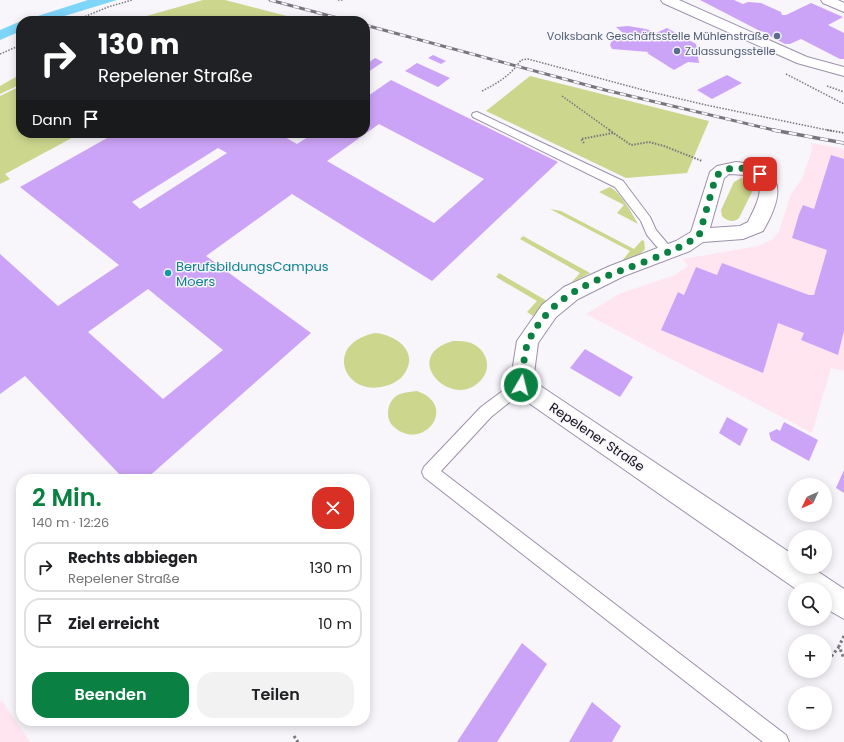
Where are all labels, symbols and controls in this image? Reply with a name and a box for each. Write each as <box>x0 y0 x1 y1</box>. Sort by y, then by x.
text: 130 m <box>98 25 179 64</box>
place label: Volksbank Geschäftsstelle Mühlenstraße <box>547 28 769 44</box>
marker: Volksbank Geschäftsstelle Mühlenstraße <box>772 31 782 41</box>
icon: right <box>32 32 84 84</box>
place label: Zulassungsstelle <box>685 43 776 59</box>
marker: Zulassungsstelle <box>672 46 682 56</box>
text: Repelener Straße <box>98 63 253 88</box>
icon: arrive <box>80 108 102 130</box>
text: Dann <box>32 109 72 130</box>
pin <box>743 157 777 191</box>
icon: arrive <box>749 163 771 185</box>
place label: BerufsbildungsCampus Moers <box>176 257 329 291</box>
marker: BerufsbildungsCampus Moers <box>163 268 173 278</box>
position arrow <box>500 364 542 406</box>
street label: Repelener Straße <box>545 398 649 476</box>
north arrow <box>788 478 832 522</box>
map controls <box>788 478 832 730</box>
text: 2 Min. <box>32 481 102 514</box>
button: close <box>312 487 354 529</box>
text: 140 m · 12:26 <box>32 513 109 532</box>
button: sound <box>788 530 832 574</box>
text: Rechts abbiegen <box>68 547 198 568</box>
icon: right <box>34 556 56 578</box>
text: 130 m <box>309 557 352 578</box>
text: Repelener Straße <box>68 569 180 588</box>
button: search <box>788 582 832 626</box>
icon: arrive <box>34 612 56 634</box>
text: Ziel erreicht <box>68 613 159 634</box>
text: 10 m <box>318 613 352 634</box>
button: + <box>788 634 832 678</box>
button: Beenden <box>32 672 189 718</box>
button: Teilen <box>197 672 354 718</box>
button: − <box>788 686 832 730</box>

